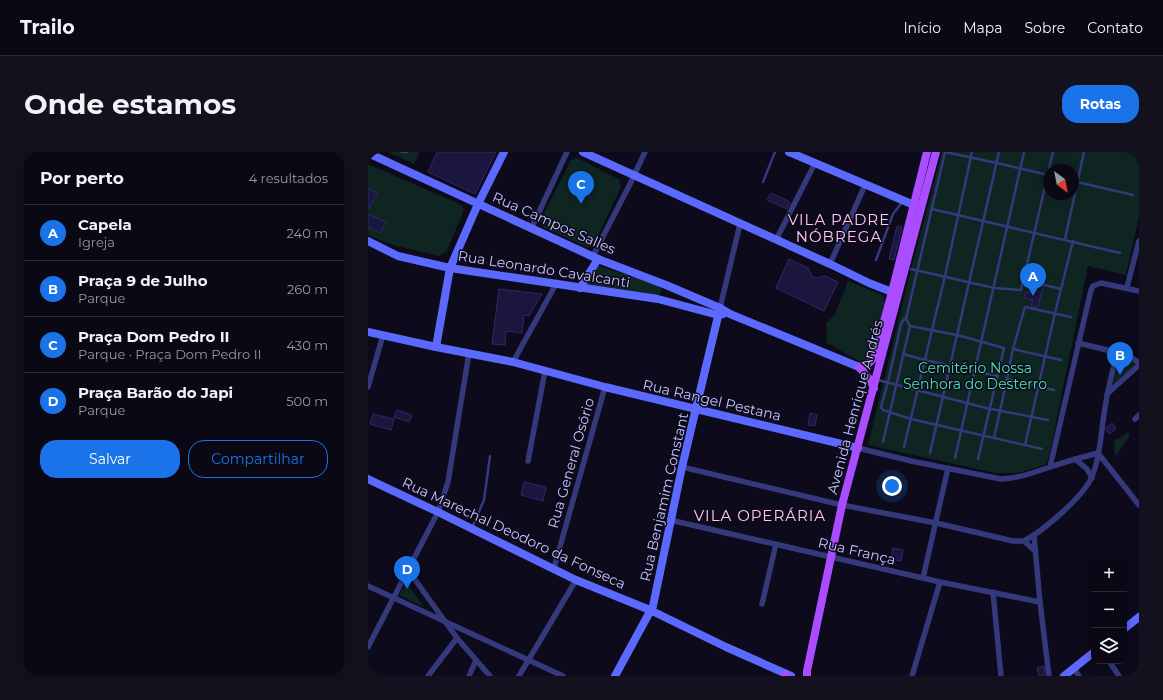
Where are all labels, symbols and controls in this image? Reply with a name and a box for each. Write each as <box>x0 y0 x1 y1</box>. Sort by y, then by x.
text: Trailo <box>20 16 75 39</box>
text: Início <box>903 19 941 37</box>
text: Mapa <box>963 19 1003 37</box>
text: Sobre <box>1025 19 1065 37</box>
text: Contato <box>1087 19 1143 37</box>
button: Rotas <box>1062 85 1139 123</box>
text: Onde estamos <box>24 87 236 121</box>
north arrow <box>1043 164 1079 200</box>
text: Por perto <box>40 168 124 188</box>
text: 4 resultados <box>249 170 328 186</box>
pin: C <box>568 171 594 204</box>
street label: Rua Campos Salles <box>490 188 618 258</box>
district label: VILA PADRE NÓBREGA <box>788 210 890 246</box>
text: Capela <box>78 215 132 234</box>
text: A <box>48 225 58 241</box>
text: 240 m <box>287 225 328 241</box>
text: Igreja <box>78 234 115 250</box>
street label: Rua Leonardo Cavalcanti <box>457 246 631 292</box>
pin: A <box>1020 263 1046 296</box>
text: Praça 9 de Julho <box>78 271 208 290</box>
text: B <box>48 281 58 297</box>
text: 260 m <box>287 281 328 297</box>
text: Parque <box>78 290 125 306</box>
street label: Avenida Henrique Andrés <box>823 318 887 496</box>
text: Praça Dom Pedro II <box>78 327 229 346</box>
text: C <box>48 337 58 353</box>
text: 430 m <box>286 337 328 353</box>
pin: B <box>1107 342 1133 375</box>
text: Parque · Praça Dom Pedro II <box>78 346 262 362</box>
park label: Cemitério Nossa Senhora do Desterro <box>903 359 1047 393</box>
street label: Rua Rangel Pestana <box>641 375 783 425</box>
text: Praça Barão do Japi <box>78 383 233 402</box>
text: D <box>48 393 58 409</box>
text: 500 m <box>286 393 328 409</box>
street label: Rua General Osório <box>544 396 598 530</box>
text: Parque <box>78 402 125 418</box>
street label: Rua Benjamim Constant <box>636 411 692 583</box>
button: Salvar <box>40 440 180 478</box>
button: Compartilhar <box>188 440 328 478</box>
street label: Rua Marechal Deodoro da Fonseca <box>400 474 628 592</box>
your location <box>882 476 902 496</box>
district label: VILA OPERÁRIA <box>694 506 826 525</box>
street label: Rua França <box>816 533 898 569</box>
pin: D <box>394 556 420 589</box>
map controls <box>1091 556 1127 664</box>
button: + <box>1091 556 1127 592</box>
button: − <box>1091 592 1127 628</box>
button: layers <box>1091 628 1127 664</box>

